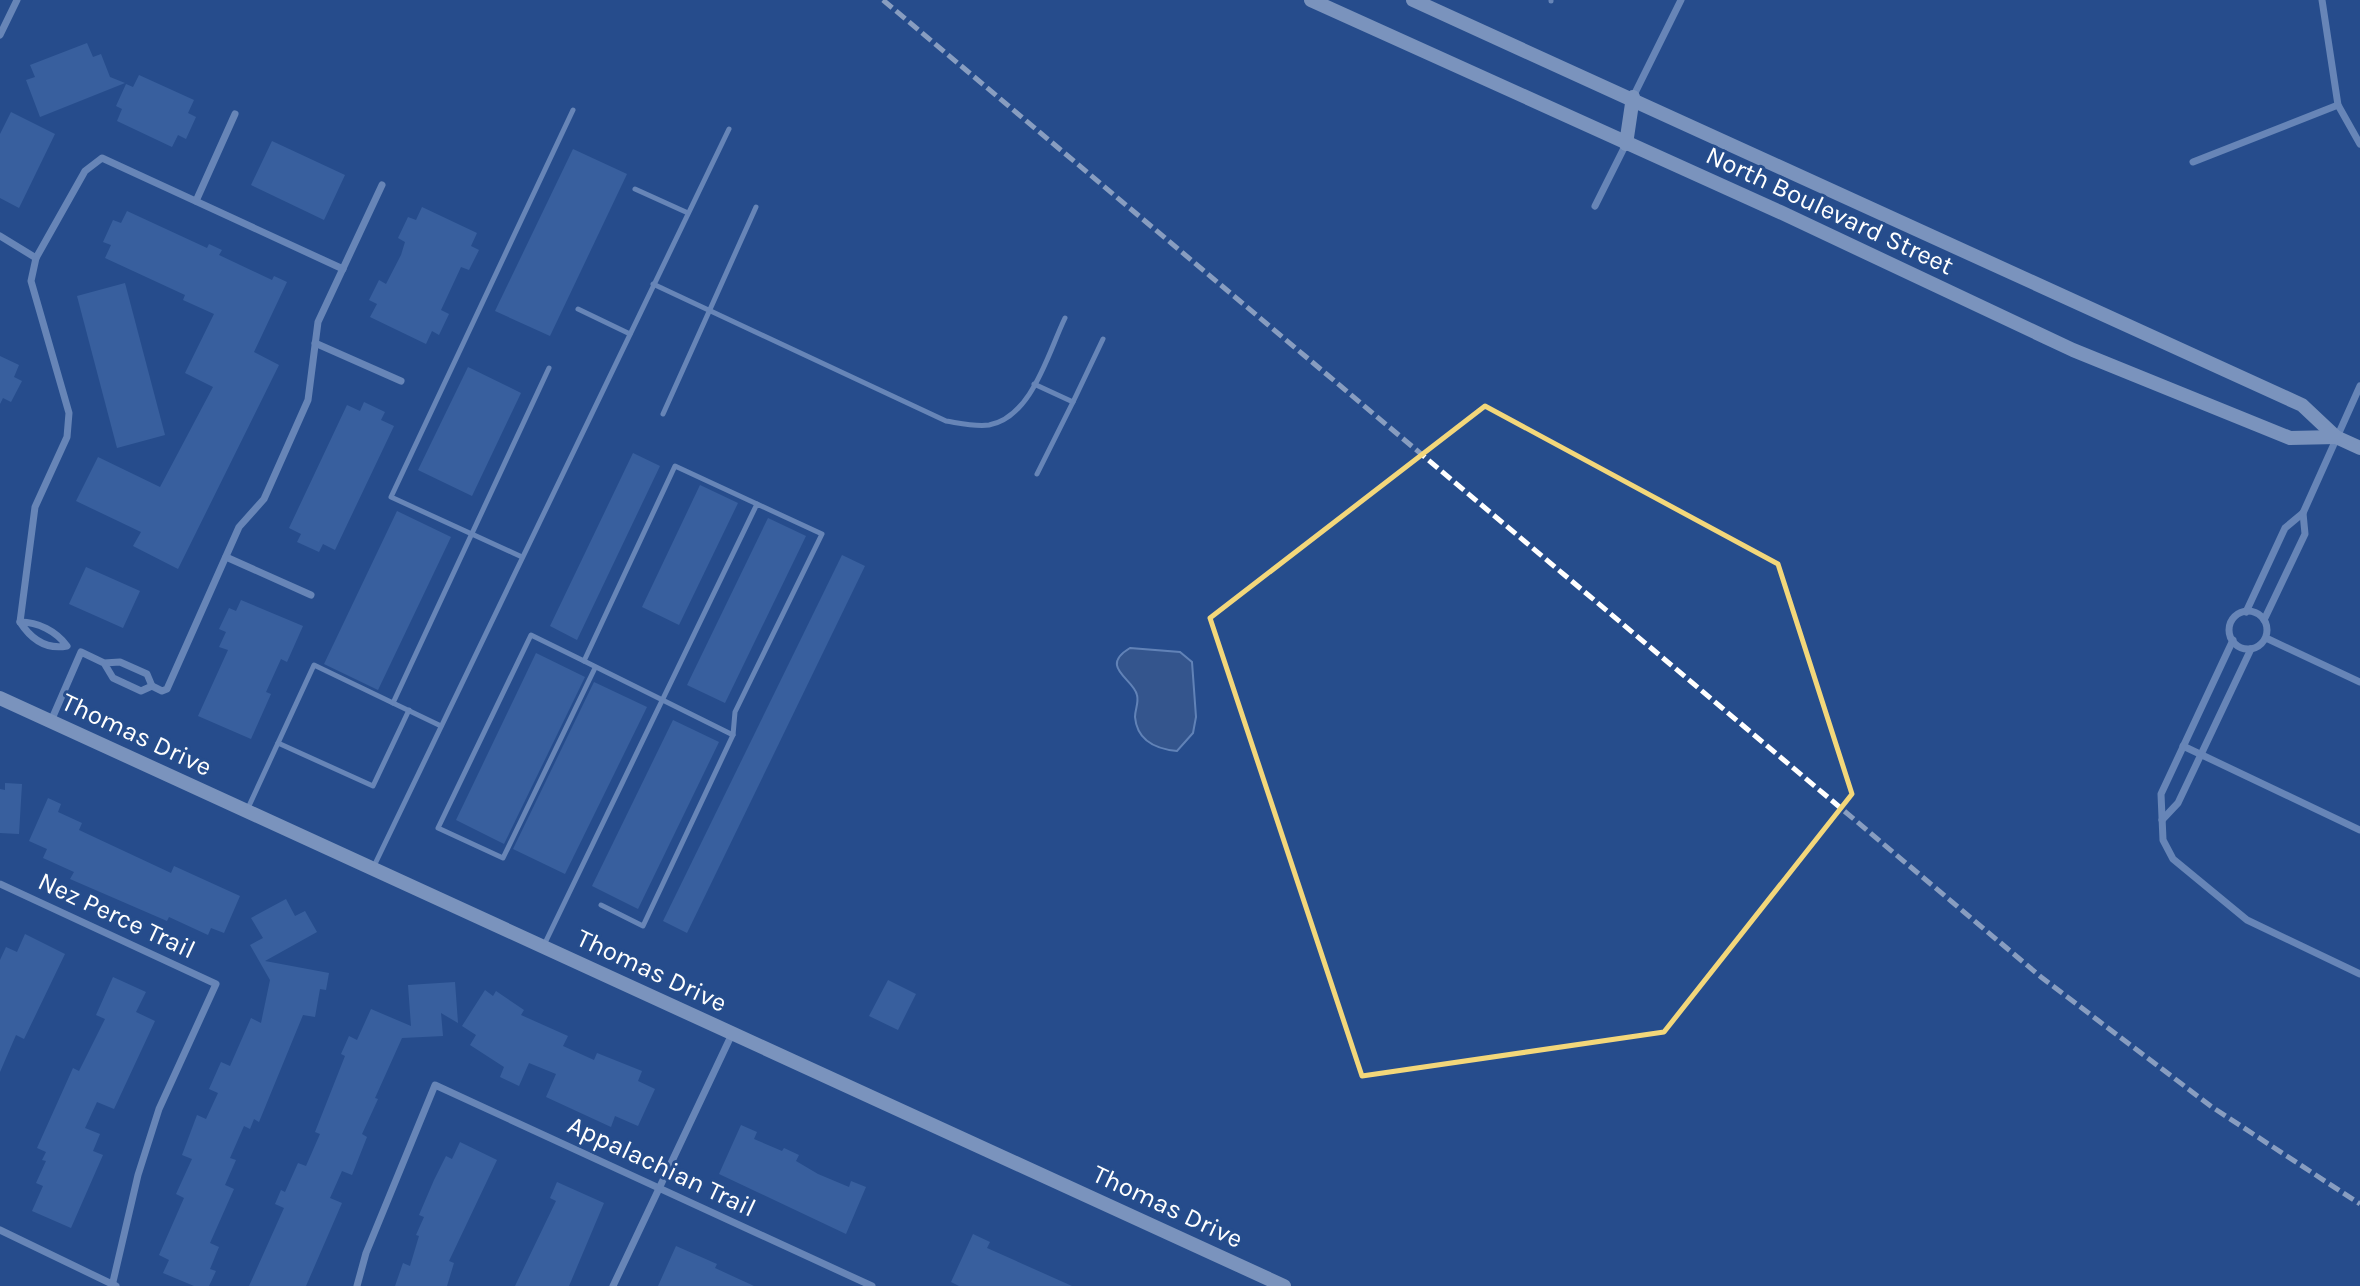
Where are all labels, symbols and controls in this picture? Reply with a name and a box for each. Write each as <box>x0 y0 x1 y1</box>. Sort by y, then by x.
street label: North Boulevard Street <box>1701 139 1959 282</box>
street label: Thomas Drive <box>57 686 217 783</box>
street label: Nez Perce Trail <box>33 866 200 965</box>
street label: Thomas Drive <box>572 922 732 1019</box>
street label: Appalachian Trail <box>563 1109 761 1224</box>
street label: Thomas Drive <box>1088 1158 1248 1255</box>

